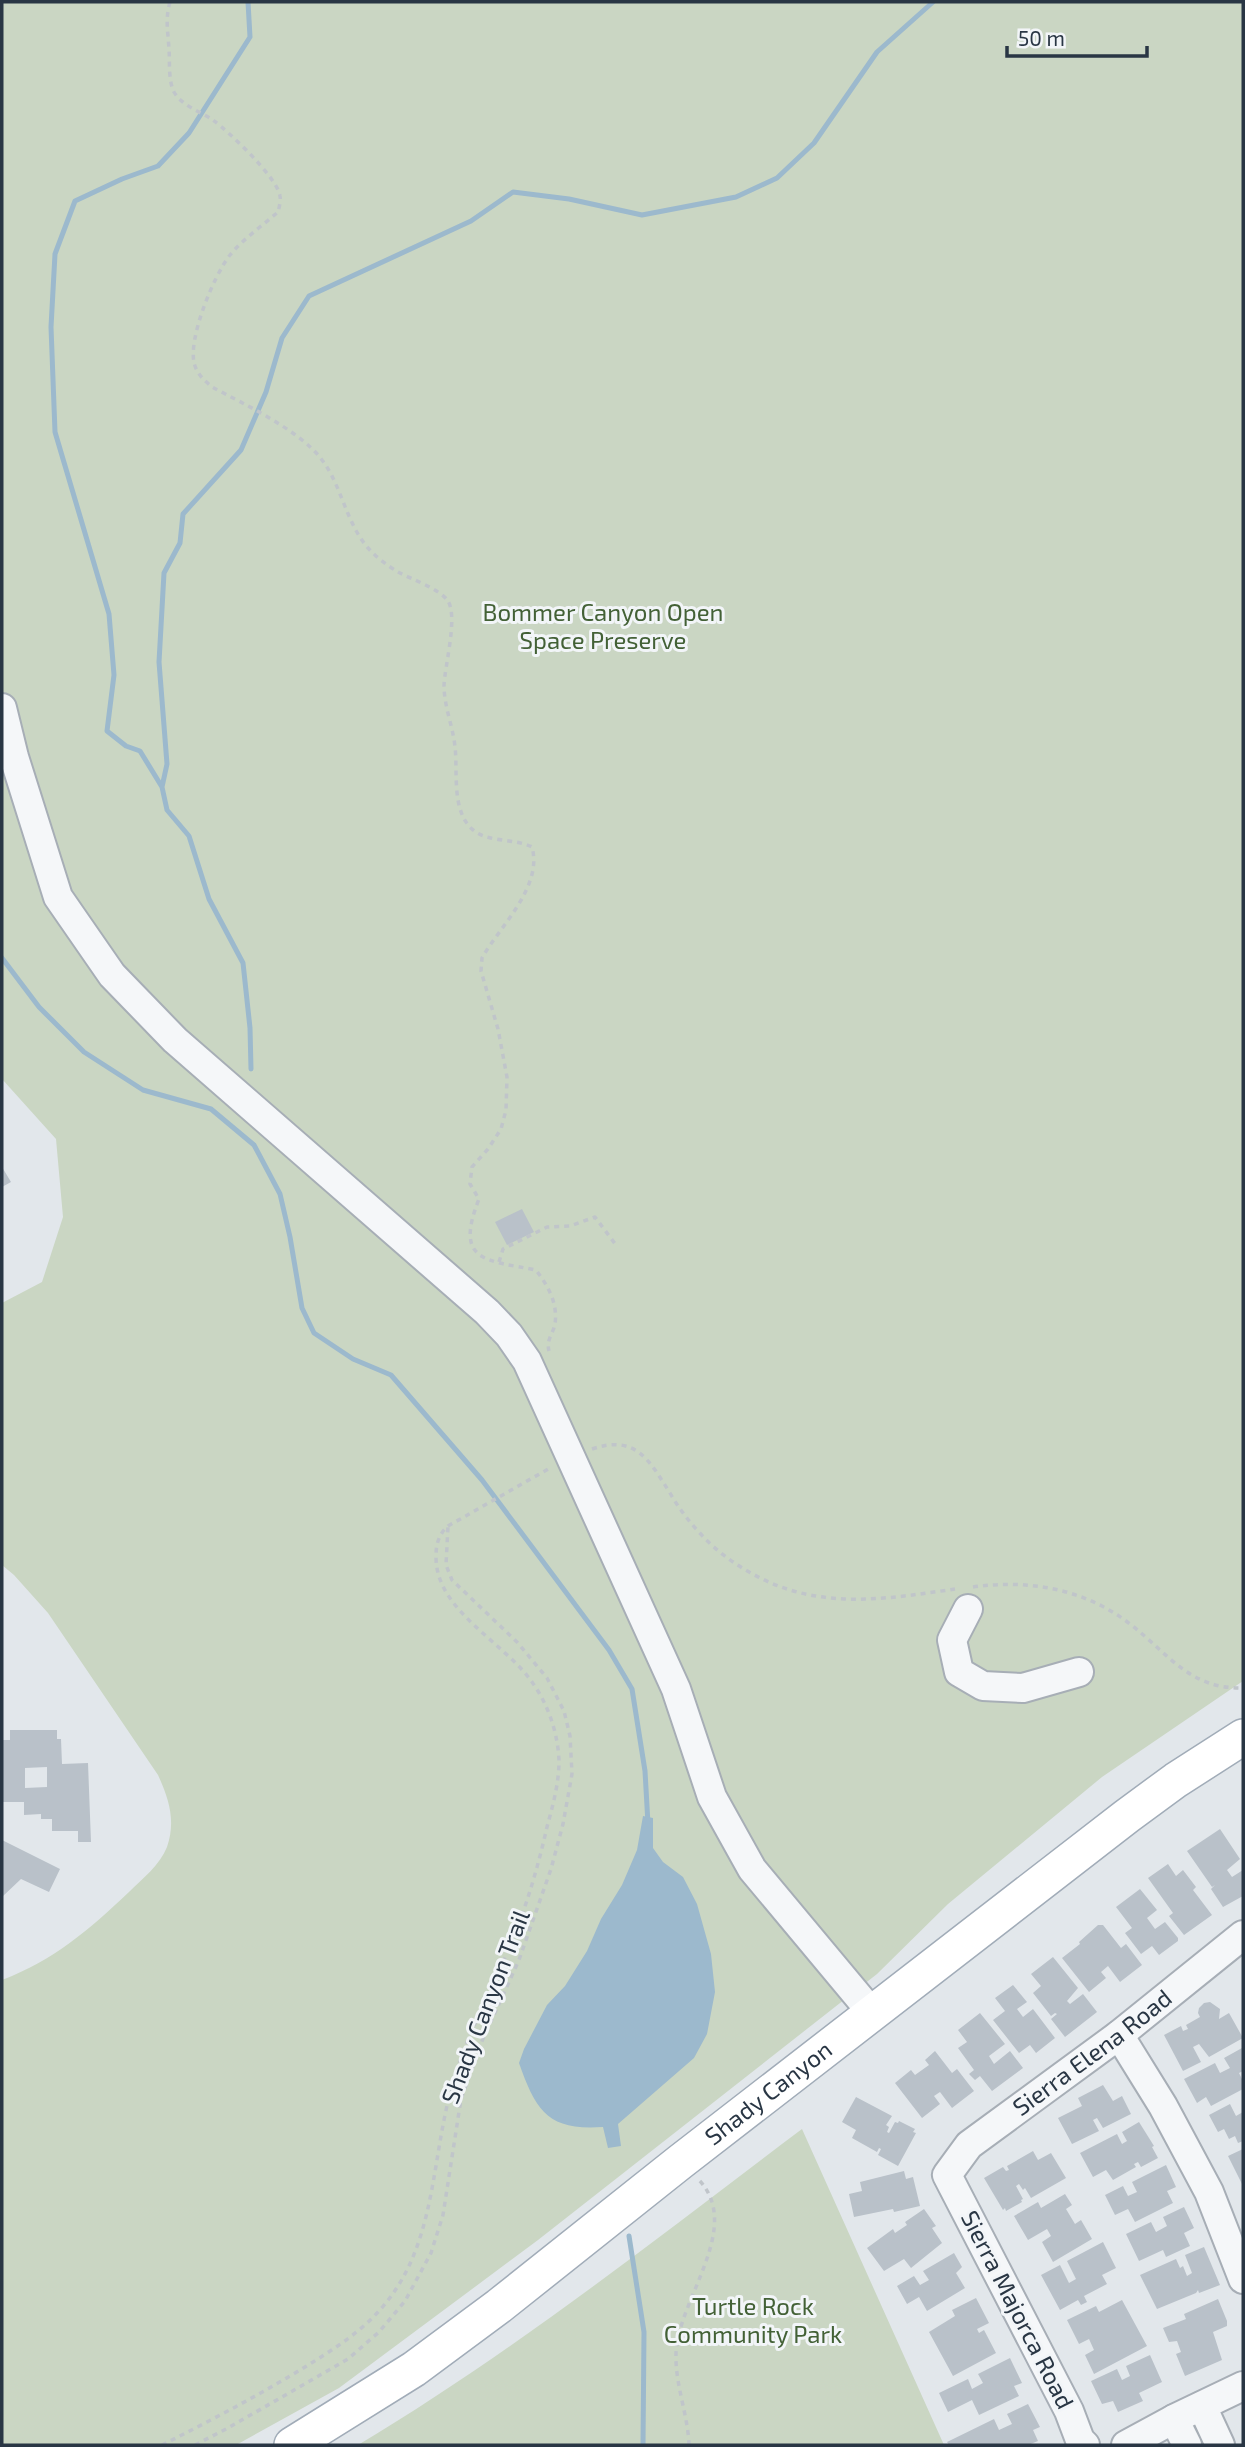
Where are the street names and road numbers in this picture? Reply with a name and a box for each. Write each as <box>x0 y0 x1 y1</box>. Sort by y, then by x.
street label: Shady Canyon Trail <box>434 1905 535 2107</box>
street label: Sierra Elena Road <box>1007 1983 1177 2121</box>
street label: Shady Canyon <box>698 2034 837 2150</box>
street label: Sierra Majorca Road <box>956 2205 1081 2413</box>

